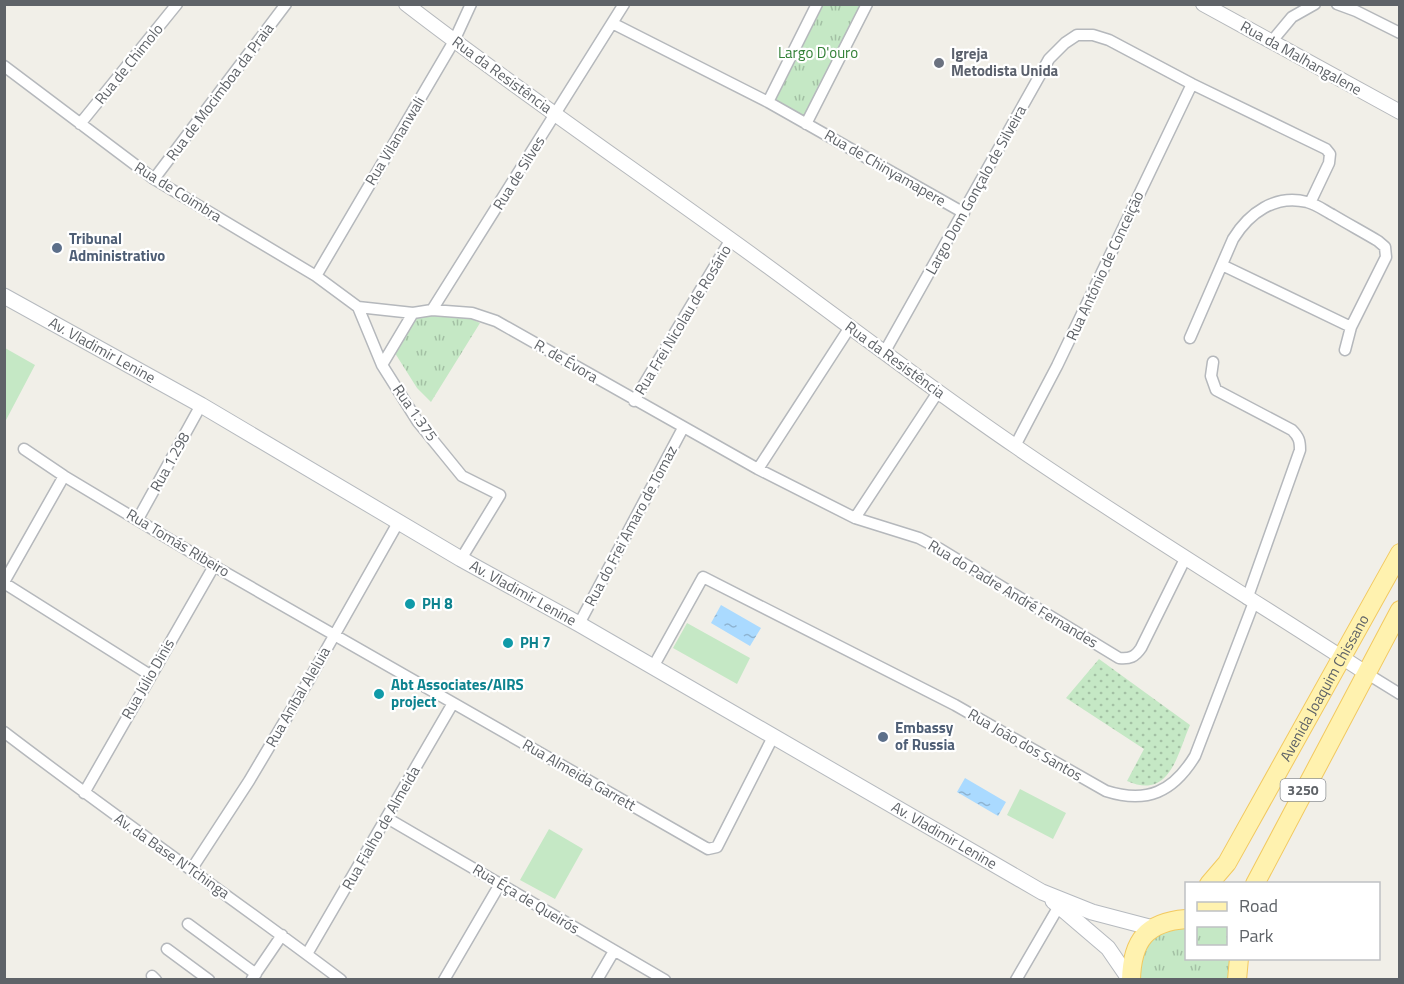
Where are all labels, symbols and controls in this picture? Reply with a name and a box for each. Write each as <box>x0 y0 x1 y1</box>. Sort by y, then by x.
street label: Rua da Malhangalene <box>1236 15 1366 101</box>
street label: Rua de Chimolo <box>89 18 168 109</box>
street label: Rua de Mocimboa da Praia <box>160 18 279 165</box>
street label: Rua da Resistência <box>447 30 558 119</box>
park label: Largo D'ouro <box>778 41 858 64</box>
place label: Igreja Metodista Unida <box>951 42 1059 82</box>
marker: Igreja Metodista Unida <box>932 56 946 70</box>
street label: Rua Vilananwali <box>359 92 430 190</box>
street label: Largo Dom Gonçalo de Silveira <box>919 100 1032 279</box>
street label: Rua de Chinyamapere <box>820 123 950 212</box>
street label: Rua de Silves <box>487 131 550 214</box>
street label: Rua de Coimbra <box>130 156 227 228</box>
street label: Rua António de Conceição <box>1060 187 1149 344</box>
place label: Tribunal Administrativo <box>69 227 165 267</box>
street label: Rua Frei Nicolau de Rosário <box>629 240 737 399</box>
marker: Tribunal Administrativo <box>50 241 64 255</box>
street label: Av. Vladimir Lenine <box>45 311 160 389</box>
street label: Rua da Resistência <box>840 315 951 404</box>
street label: R. de Évora <box>530 333 603 388</box>
street label: Rua 1.375 <box>387 380 443 446</box>
street label: Rua 1.298 <box>144 428 195 496</box>
street label: Rua do Frei Amaro de Tomaz <box>578 441 683 610</box>
street label: Rua Tomás Ribeiro <box>122 503 234 583</box>
street label: Rua do Padre André Fernandes <box>924 534 1103 654</box>
street label: Av. Vladimir Lenine <box>465 554 581 631</box>
place label: PH 8 <box>422 592 453 615</box>
marker: PH 8 <box>403 597 417 611</box>
street label: Avenida Joaquim Chissano <box>1274 610 1375 766</box>
place label: PH 7 <box>520 631 551 654</box>
street label: Rua Júlio Dinis <box>115 634 180 723</box>
marker: PH 7 <box>501 636 515 650</box>
street label: Rua Aníbal Aleluia <box>259 642 336 751</box>
place label: Abt Associates/AIRS project <box>391 673 524 713</box>
marker: Abt Associates/AIRS project <box>372 687 386 701</box>
street label: Rua João dos Santos <box>964 702 1087 787</box>
place label: Embassy of Russia <box>895 716 955 756</box>
marker: Embassy of Russia <box>876 730 890 744</box>
street label: Rua Almeida Garrett <box>518 733 641 817</box>
street label: Rua Fialho de Almeida <box>336 761 426 894</box>
road number: 3250 <box>1280 779 1326 801</box>
street label: Av. Vladimir Lenine <box>887 795 1002 875</box>
street label: Av. da Base N'Tchinga <box>110 807 235 904</box>
street label: Rua Éça de Queirós <box>468 858 584 940</box>
legend <box>1185 882 1380 960</box>
text: Road <box>1239 892 1278 919</box>
text: Park <box>1239 922 1274 949</box>

